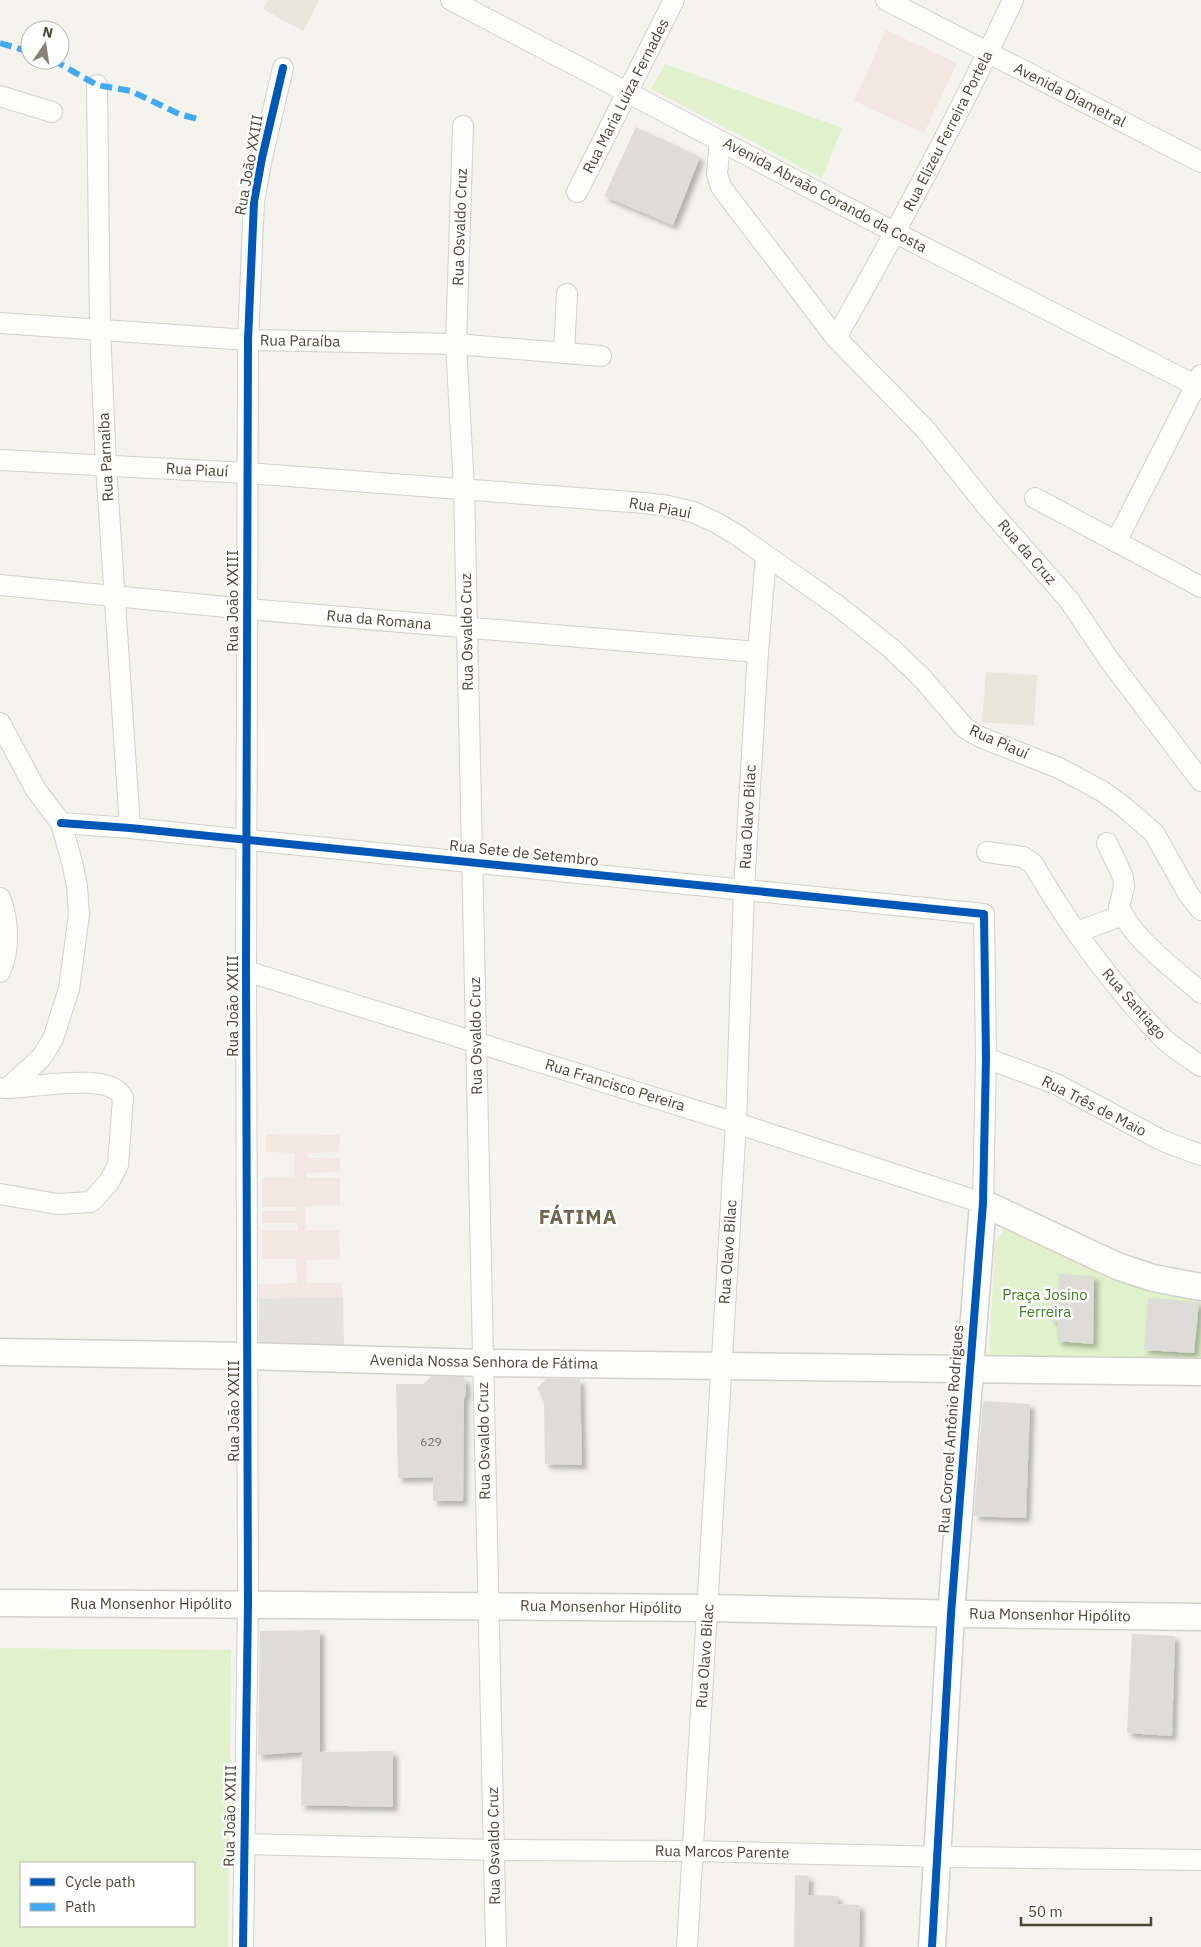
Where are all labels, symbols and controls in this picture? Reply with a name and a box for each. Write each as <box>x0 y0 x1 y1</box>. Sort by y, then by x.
street label: Rua Maria Luiza Fernades <box>578 15 673 176</box>
north arrow <box>20 20 70 70</box>
text: N <box>41 22 55 42</box>
street label: Rua Elizeu Ferreira Portela <box>899 47 996 214</box>
street label: Avenida Diametral <box>1011 58 1129 131</box>
street label: Rua João XXIII <box>230 113 267 217</box>
street label: Avenida Abraão Corando da Costa <box>720 133 930 256</box>
street label: Rua Osvaldo Cruz <box>448 168 471 286</box>
street label: Rua Paraíba <box>260 330 340 351</box>
street label: Rua Parnaíba <box>94 412 117 502</box>
street label: Rua Piauí <box>165 458 229 481</box>
street label: Rua Piauí <box>628 493 693 522</box>
street label: Rua da Cruz <box>994 515 1061 588</box>
street label: Rua João XXIII <box>223 550 242 652</box>
street label: Rua Osvaldo Cruz <box>456 573 477 691</box>
street label: Rua da Romana <box>326 605 432 634</box>
street label: Rua Piauí <box>967 720 1032 763</box>
street label: Rua Olavo Bilac <box>735 764 760 870</box>
street label: Rua Sete de Setembro <box>448 835 600 870</box>
street label: Rua João XXIII <box>223 955 242 1057</box>
street label: Rua Santiago <box>1098 964 1170 1043</box>
street label: Rua Osvaldo Cruz <box>465 977 486 1095</box>
street label: Rua Francisco Pereira <box>543 1054 688 1115</box>
street label: Rua Três de Maio <box>1039 1071 1150 1140</box>
street label: Rua Olavo Bilac <box>714 1199 741 1305</box>
district label: FÁTIMA <box>539 1203 617 1230</box>
park label: Praça Josino Ferreira <box>1002 1285 1088 1321</box>
street label: Rua Coronel Antônio Rodrigues <box>934 1324 967 1534</box>
street label: Avenida Nossa Senhora de Fátima <box>370 1350 598 1373</box>
street label: Rua João XXIII <box>224 1360 243 1462</box>
street label: Rua Osvaldo Cruz <box>473 1382 494 1500</box>
house number: 629 <box>420 1434 442 1449</box>
street label: Rua Monsenhor Hipólito <box>70 1594 232 1613</box>
street label: Rua Monsenhor Hipólito <box>520 1596 682 1617</box>
street label: Rua Olavo Bilac <box>691 1603 718 1709</box>
street label: Rua Monsenhor Hipólito <box>969 1604 1131 1625</box>
street label: Rua João XXIII <box>219 1765 240 1867</box>
street label: Rua Osvaldo Cruz <box>483 1787 504 1905</box>
street label: Rua Marcos Parente <box>655 1841 789 1862</box>
legend <box>20 1862 195 1927</box>
text: Cycle path <box>65 1872 136 1891</box>
scale bar <box>1021 1894 1151 1926</box>
text: Path <box>65 1897 96 1916</box>
text: 50 m <box>1028 1902 1063 1921</box>

